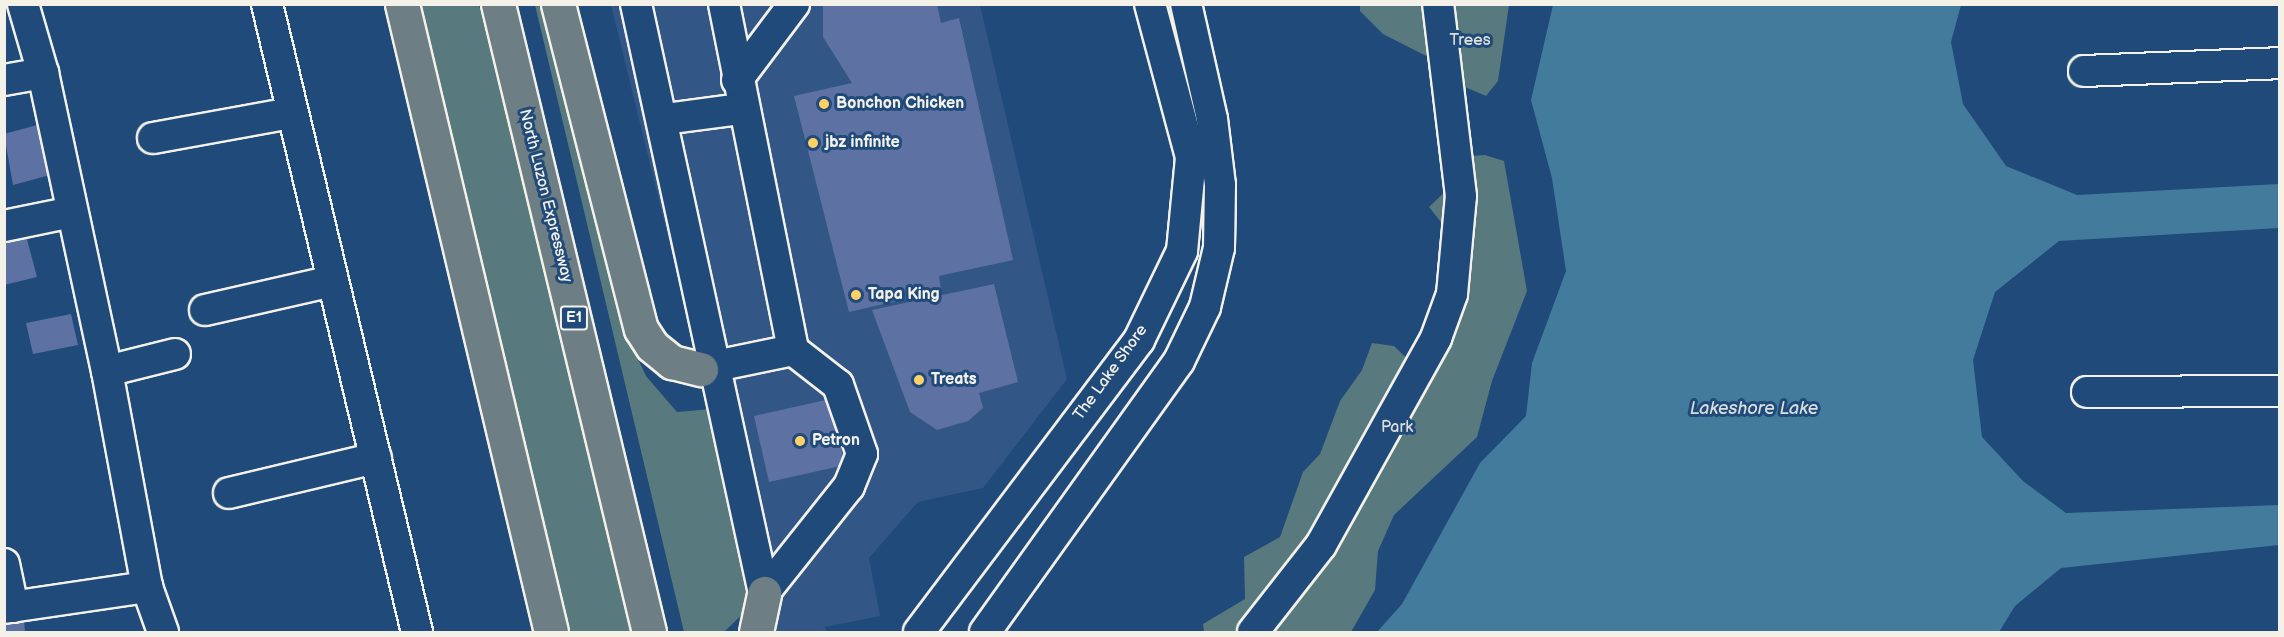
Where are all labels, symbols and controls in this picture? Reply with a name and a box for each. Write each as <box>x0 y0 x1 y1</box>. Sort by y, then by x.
park label: Trees <box>1449 31 1491 51</box>
place label: Bonchon Chicken <box>836 94 964 114</box>
marker: Bonchon Chicken <box>817 97 831 111</box>
street label: North Luzon Expressway <box>514 107 576 285</box>
place label: jbz infinite <box>825 133 900 153</box>
marker: jbz infinite <box>806 136 820 150</box>
place label: Tapa King <box>868 285 940 305</box>
marker: Tapa King <box>849 288 863 302</box>
road number: E1 <box>559 306 589 330</box>
street label: The Lake Shore <box>1070 321 1152 425</box>
place label: Treats <box>931 370 977 390</box>
marker: Treats <box>912 373 926 387</box>
water label: Lakeshore Lake <box>1690 398 1818 420</box>
park label: Park <box>1381 418 1413 438</box>
place label: Petron <box>812 431 860 451</box>
marker: Petron <box>793 434 807 448</box>

